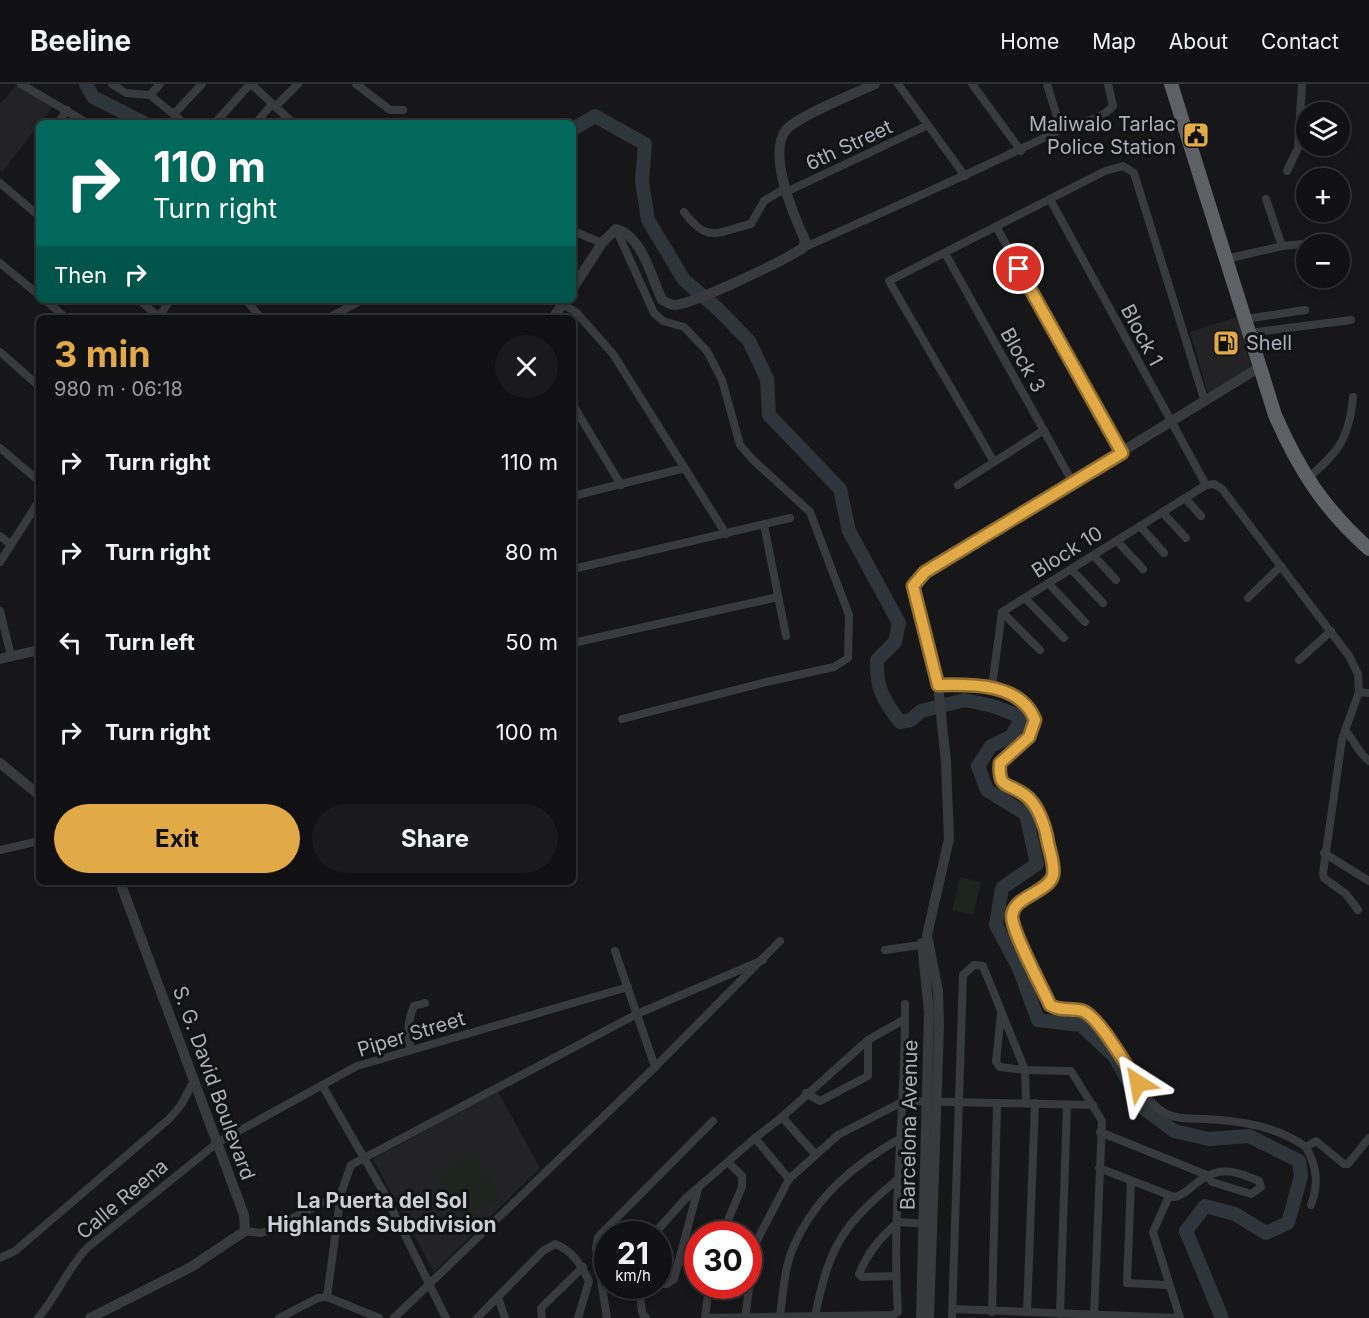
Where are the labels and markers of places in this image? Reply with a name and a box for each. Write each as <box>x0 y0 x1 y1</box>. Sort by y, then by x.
place label: Maliwalo Tarlac Police Station <box>1029 112 1176 159</box>
public building icon: Maliwalo Tarlac Police Station <box>1181 120 1211 150</box>
pin <box>993 243 1044 294</box>
fuel station icon: Shell <box>1211 328 1241 358</box>
place label: Shell <box>1246 331 1292 355</box>

